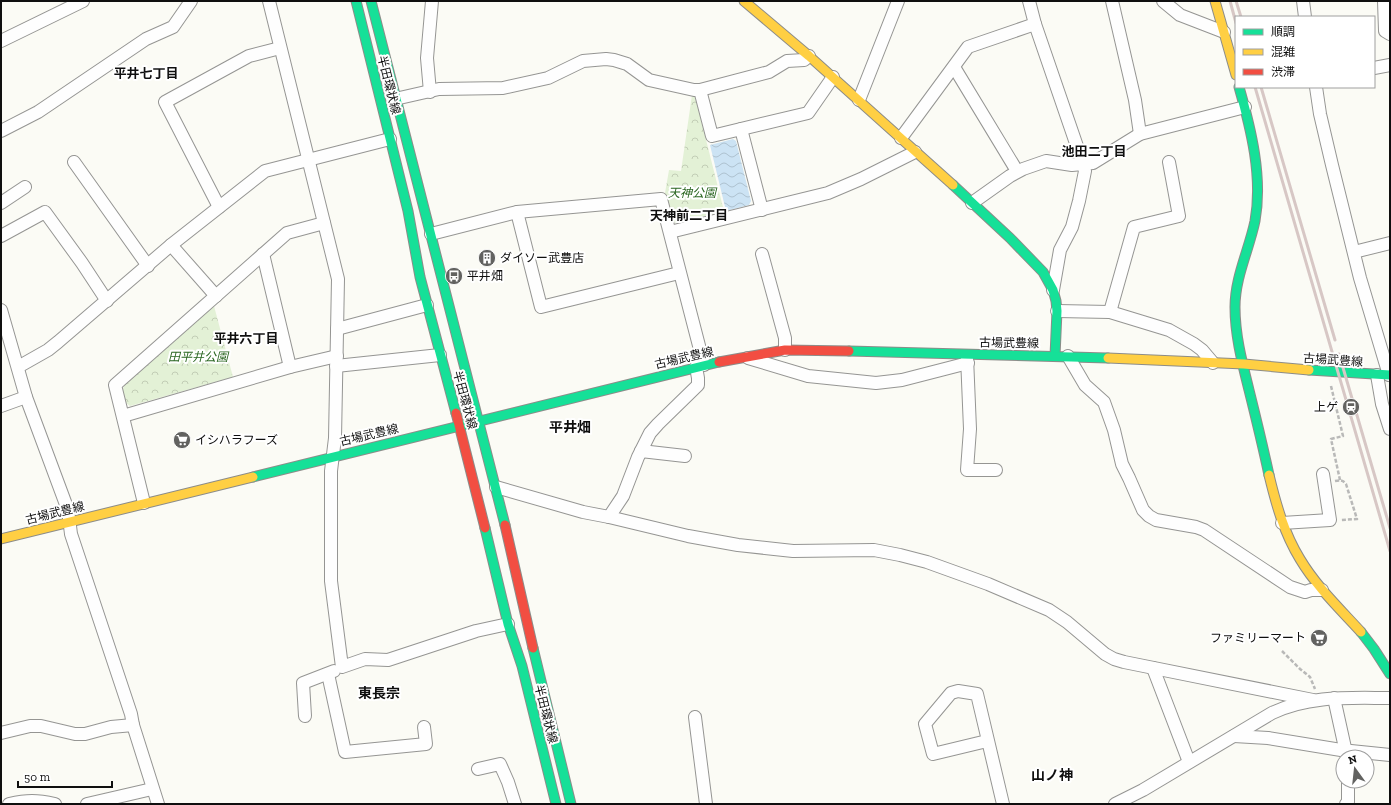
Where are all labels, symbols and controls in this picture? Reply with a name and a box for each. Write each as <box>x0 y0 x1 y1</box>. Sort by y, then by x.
legend <box>1235 16 1375 88</box>
text: 順調 <box>1271 25 1295 39</box>
text: 混雑 <box>1271 45 1295 59</box>
street label: 半田環状線 <box>375 54 403 116</box>
text: 渋滞 <box>1271 65 1295 79</box>
district label: 平井七丁目 <box>113 66 179 81</box>
district label: 池田二丁目 <box>1061 144 1127 159</box>
park label: 天神公園 <box>668 186 718 200</box>
district label: 天神前二丁目 <box>650 208 728 223</box>
building icon: ダイソー武豊店 <box>477 248 497 268</box>
place label: ダイソー武豊店 <box>500 251 584 265</box>
bus stop icon: 平井畑 <box>444 266 464 286</box>
place label: 平井畑 <box>467 269 503 283</box>
district label: 平井六丁目 <box>213 331 279 346</box>
street label: 古場武豊線 <box>979 335 1039 351</box>
street label: 古場武豊線 <box>653 344 715 372</box>
park label: 田平井公園 <box>168 350 230 364</box>
street label: 古場武豊線 <box>1303 351 1363 369</box>
street label: 半田環状線 <box>450 369 480 431</box>
station icon: 上ゲ <box>1341 397 1361 417</box>
place label: 上ゲ <box>1314 400 1338 414</box>
district label: 平井畑 <box>549 419 591 436</box>
street label: 古場武豊線 <box>338 421 400 449</box>
supermarket icon: イシハラフーズ <box>172 430 192 450</box>
place label: イシハラフーズ <box>195 433 278 447</box>
street label: 古場武豊線 <box>24 499 86 527</box>
supermarket icon: ファミリーマート <box>1309 628 1329 648</box>
place label: ファミリーマート <box>1210 631 1306 645</box>
street label: 半田環状線 <box>532 683 560 745</box>
district label: 東長宗 <box>358 685 400 702</box>
north arrow <box>1335 749 1375 789</box>
text: N <box>1347 752 1359 767</box>
scale bar <box>18 763 112 789</box>
district label: 山ノ神 <box>1031 767 1073 784</box>
text: 50 m <box>24 770 51 784</box>

